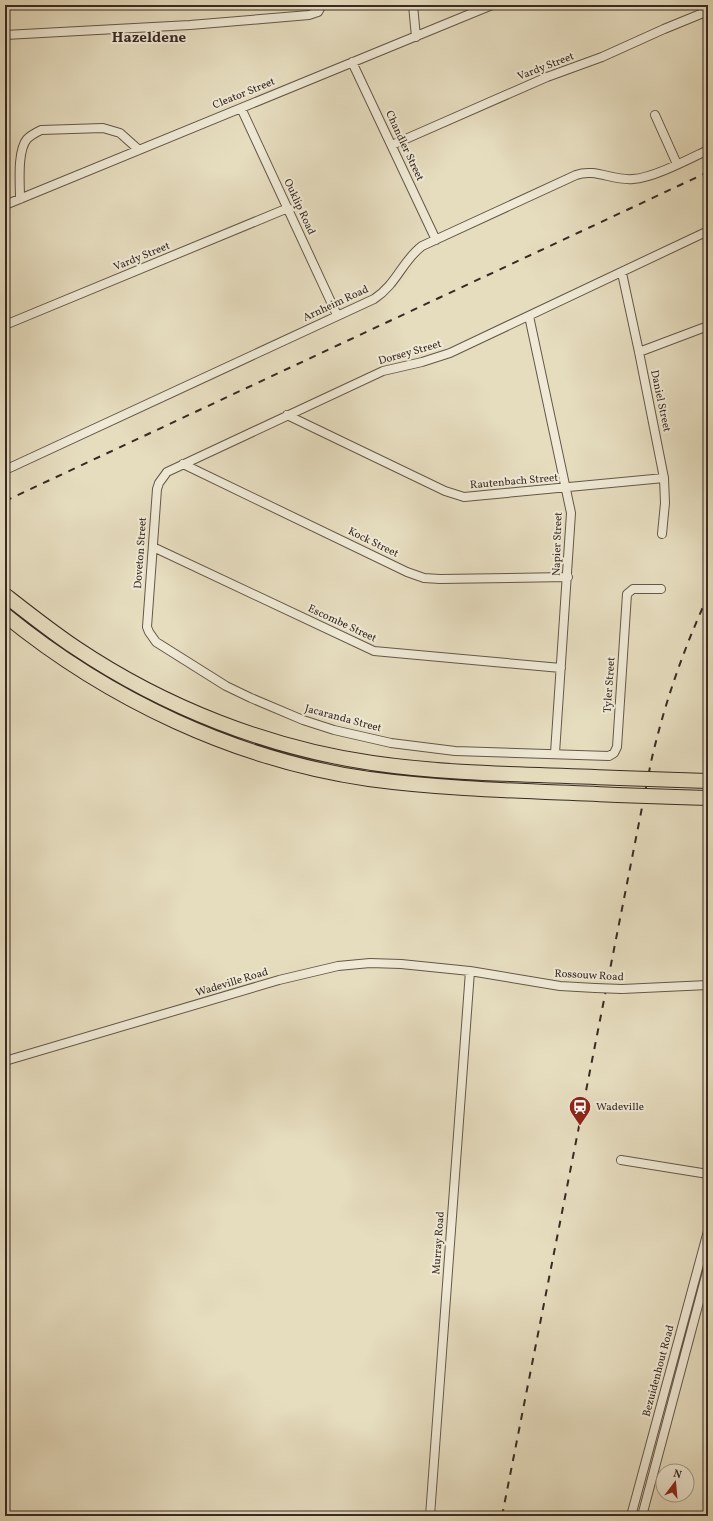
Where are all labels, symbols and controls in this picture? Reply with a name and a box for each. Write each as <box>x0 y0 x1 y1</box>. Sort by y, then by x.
district label: Hazeldene <box>112 28 187 49</box>
street label: Vardy Street <box>516 49 577 85</box>
street label: Cleator Street <box>210 75 278 113</box>
street label: Chandler Street <box>381 108 427 184</box>
street label: Ouklip Road <box>279 177 319 237</box>
street label: Vardy Street <box>112 239 173 275</box>
street label: Arnheim Road <box>301 282 371 326</box>
street label: Dorsey Street <box>377 337 443 369</box>
street label: Daniel Street <box>646 369 674 433</box>
street label: Rautenbach Street <box>469 471 559 493</box>
street label: Napier Street <box>549 512 567 576</box>
street label: Doveton Street <box>131 516 151 589</box>
street label: Kock Street <box>345 524 401 562</box>
street label: Escombe Street <box>305 602 379 647</box>
street label: Tyler Street <box>601 656 619 713</box>
street label: Jacaranda Street <box>303 702 383 736</box>
street label: Wadeville Road <box>194 965 270 1001</box>
street label: Rossouw Road <box>554 967 624 985</box>
station icon: Wadeville <box>567 1094 593 1127</box>
place label: Wadeville <box>596 1100 644 1115</box>
street label: Murray Road <box>429 1211 449 1275</box>
street label: Bezuidenhout Road <box>640 1323 678 1419</box>
north arrow <box>655 1463 695 1503</box>
text: N <box>671 1467 683 1483</box>

